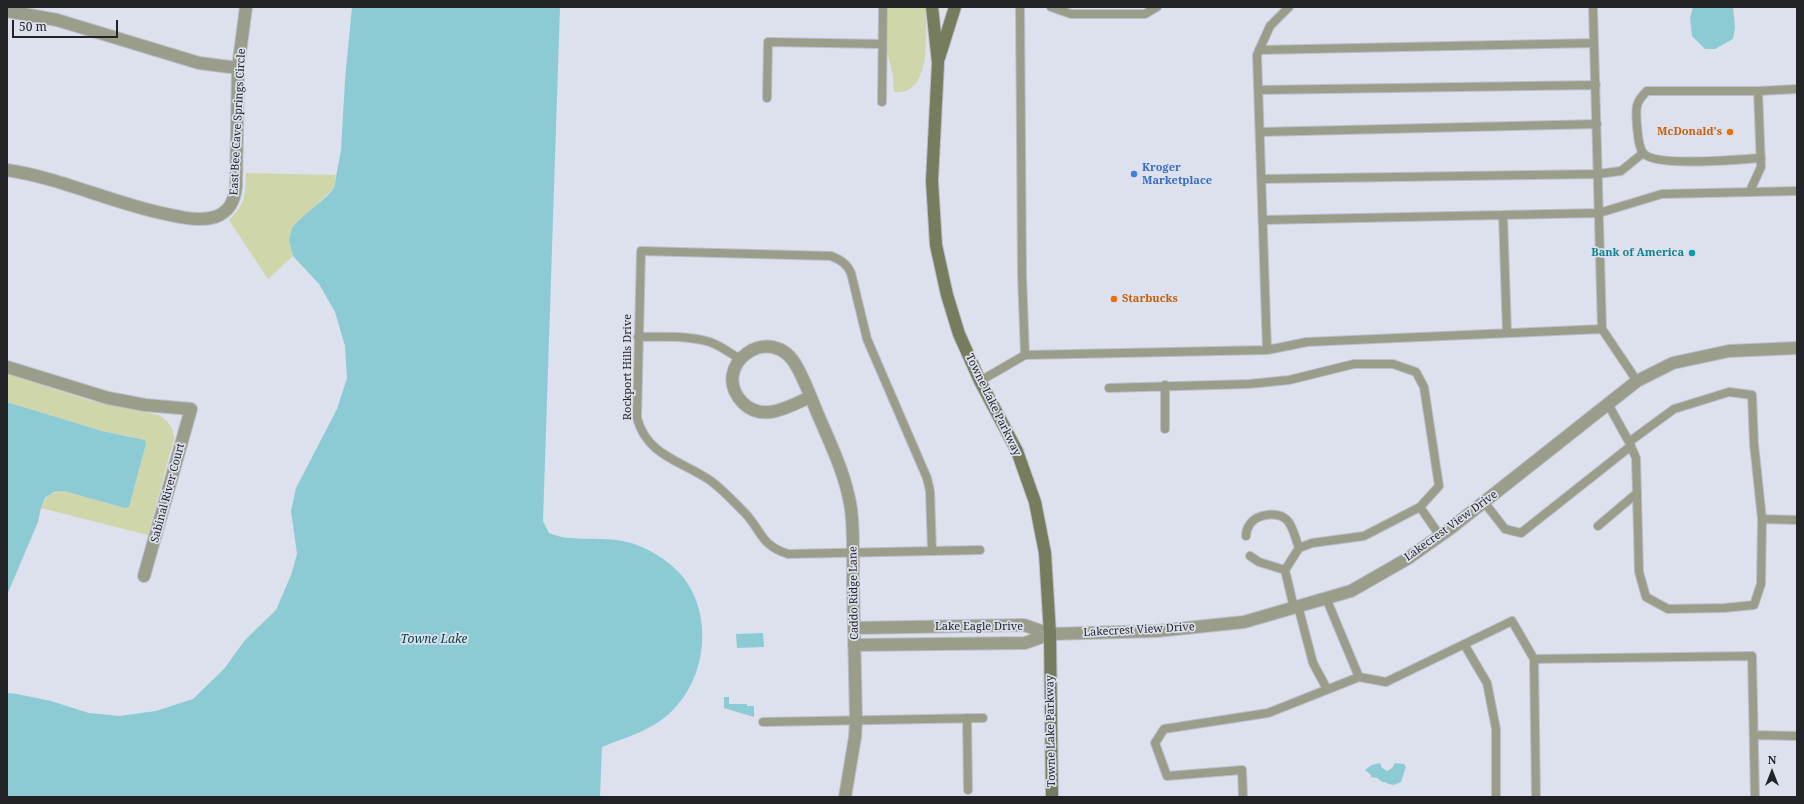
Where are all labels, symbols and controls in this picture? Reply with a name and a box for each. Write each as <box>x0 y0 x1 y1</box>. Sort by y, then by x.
scale bar <box>14 12 120 38</box>
text: 50 m <box>19 18 47 35</box>
street label: East Bee Cave Springs Circle <box>228 48 248 196</box>
place label: McDonald's <box>1657 125 1722 139</box>
marker: McDonald's <box>1725 127 1735 137</box>
place label: Kroger Marketplace <box>1142 161 1212 187</box>
marker: Kroger Marketplace <box>1129 169 1139 179</box>
place label: Bank of America <box>1591 246 1684 260</box>
marker: Bank of America <box>1687 248 1697 258</box>
place label: Starbucks <box>1122 292 1178 306</box>
marker: Starbucks <box>1109 294 1119 304</box>
street label: Rockport Hills Drive <box>621 314 635 420</box>
street label: Towne Lake Parkway <box>963 352 1023 458</box>
street label: Sabinal River Court <box>148 442 188 544</box>
street label: Lakecrest View Drive <box>1402 488 1500 564</box>
street label: Caddo Ridge Lane <box>847 546 861 640</box>
street label: Lake Eagle Drive <box>935 620 1023 634</box>
street label: Lakecrest View Drive <box>1083 620 1195 640</box>
water label: Towne Lake <box>401 633 467 647</box>
street label: Towne Lake Parkway <box>1043 675 1059 787</box>
north arrow <box>1752 752 1792 792</box>
text: N <box>1768 752 1776 767</box>

